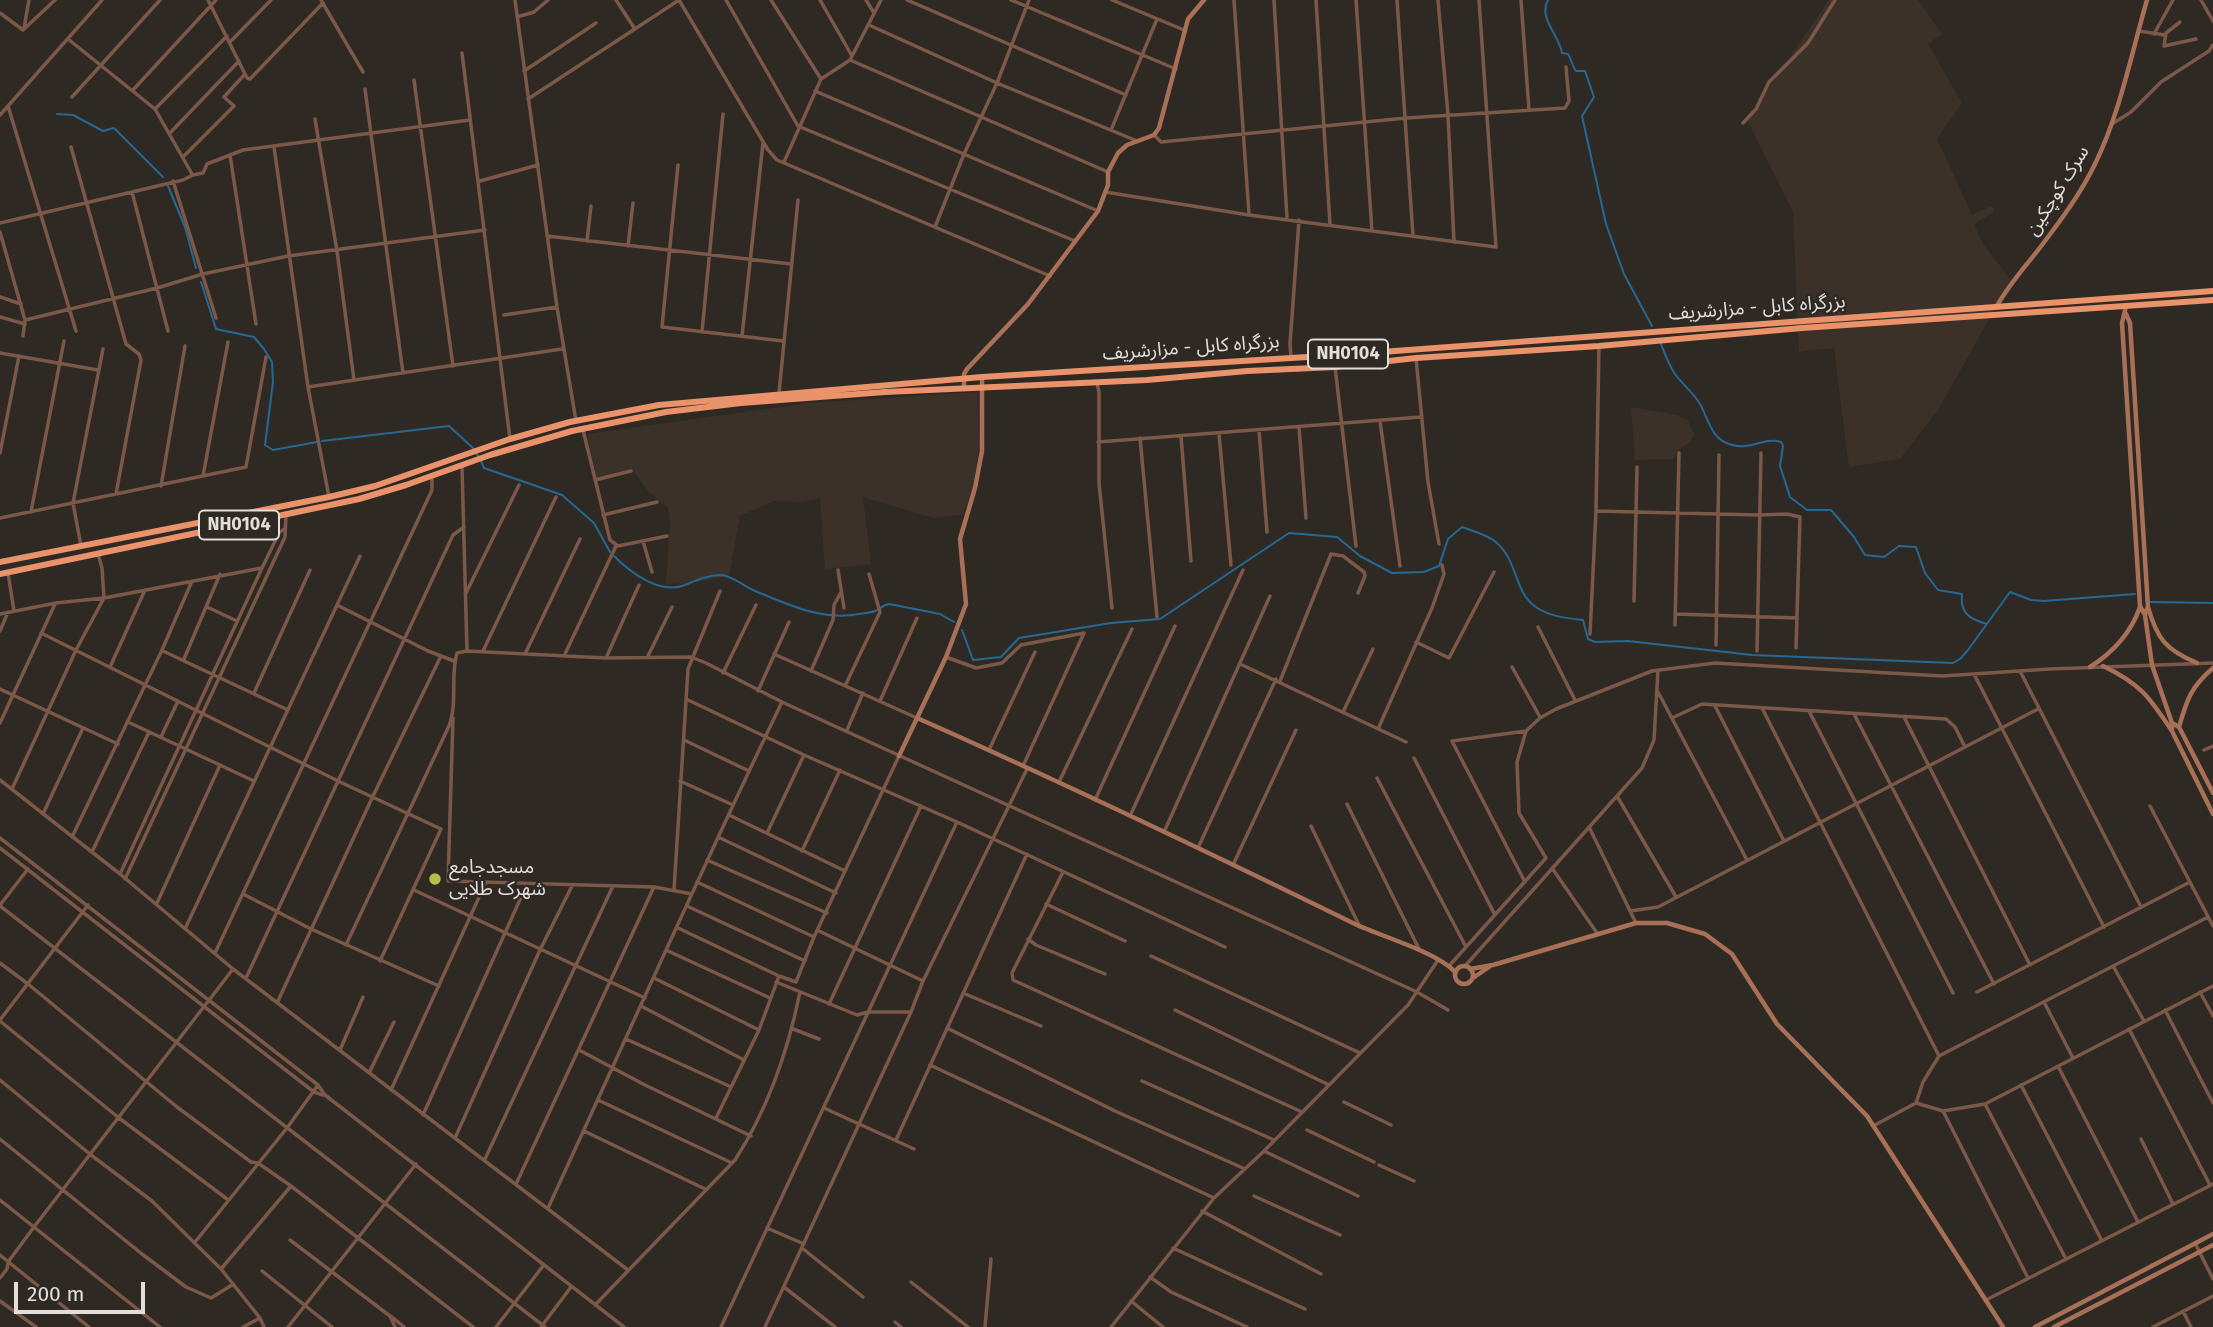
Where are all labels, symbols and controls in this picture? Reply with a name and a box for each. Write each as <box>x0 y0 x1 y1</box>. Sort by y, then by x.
street label: سرک کوچکین <box>2021 142 2095 240</box>
street label: بزرگراه کابل - مزارشریف <box>1668 290 1846 326</box>
street label: بزرگراه کابل - مزارشریف <box>1102 330 1280 366</box>
road number: NH0104 <box>1308 340 1388 368</box>
road number: NH0104 <box>199 510 279 540</box>
place label: مسجدجامع شهرک طلایی <box>449 857 546 901</box>
marker: مسجدجامع شهرک طلایی <box>427 871 443 887</box>
scale bar <box>18 1268 149 1312</box>
text: 200 m <box>27 1281 84 1307</box>

